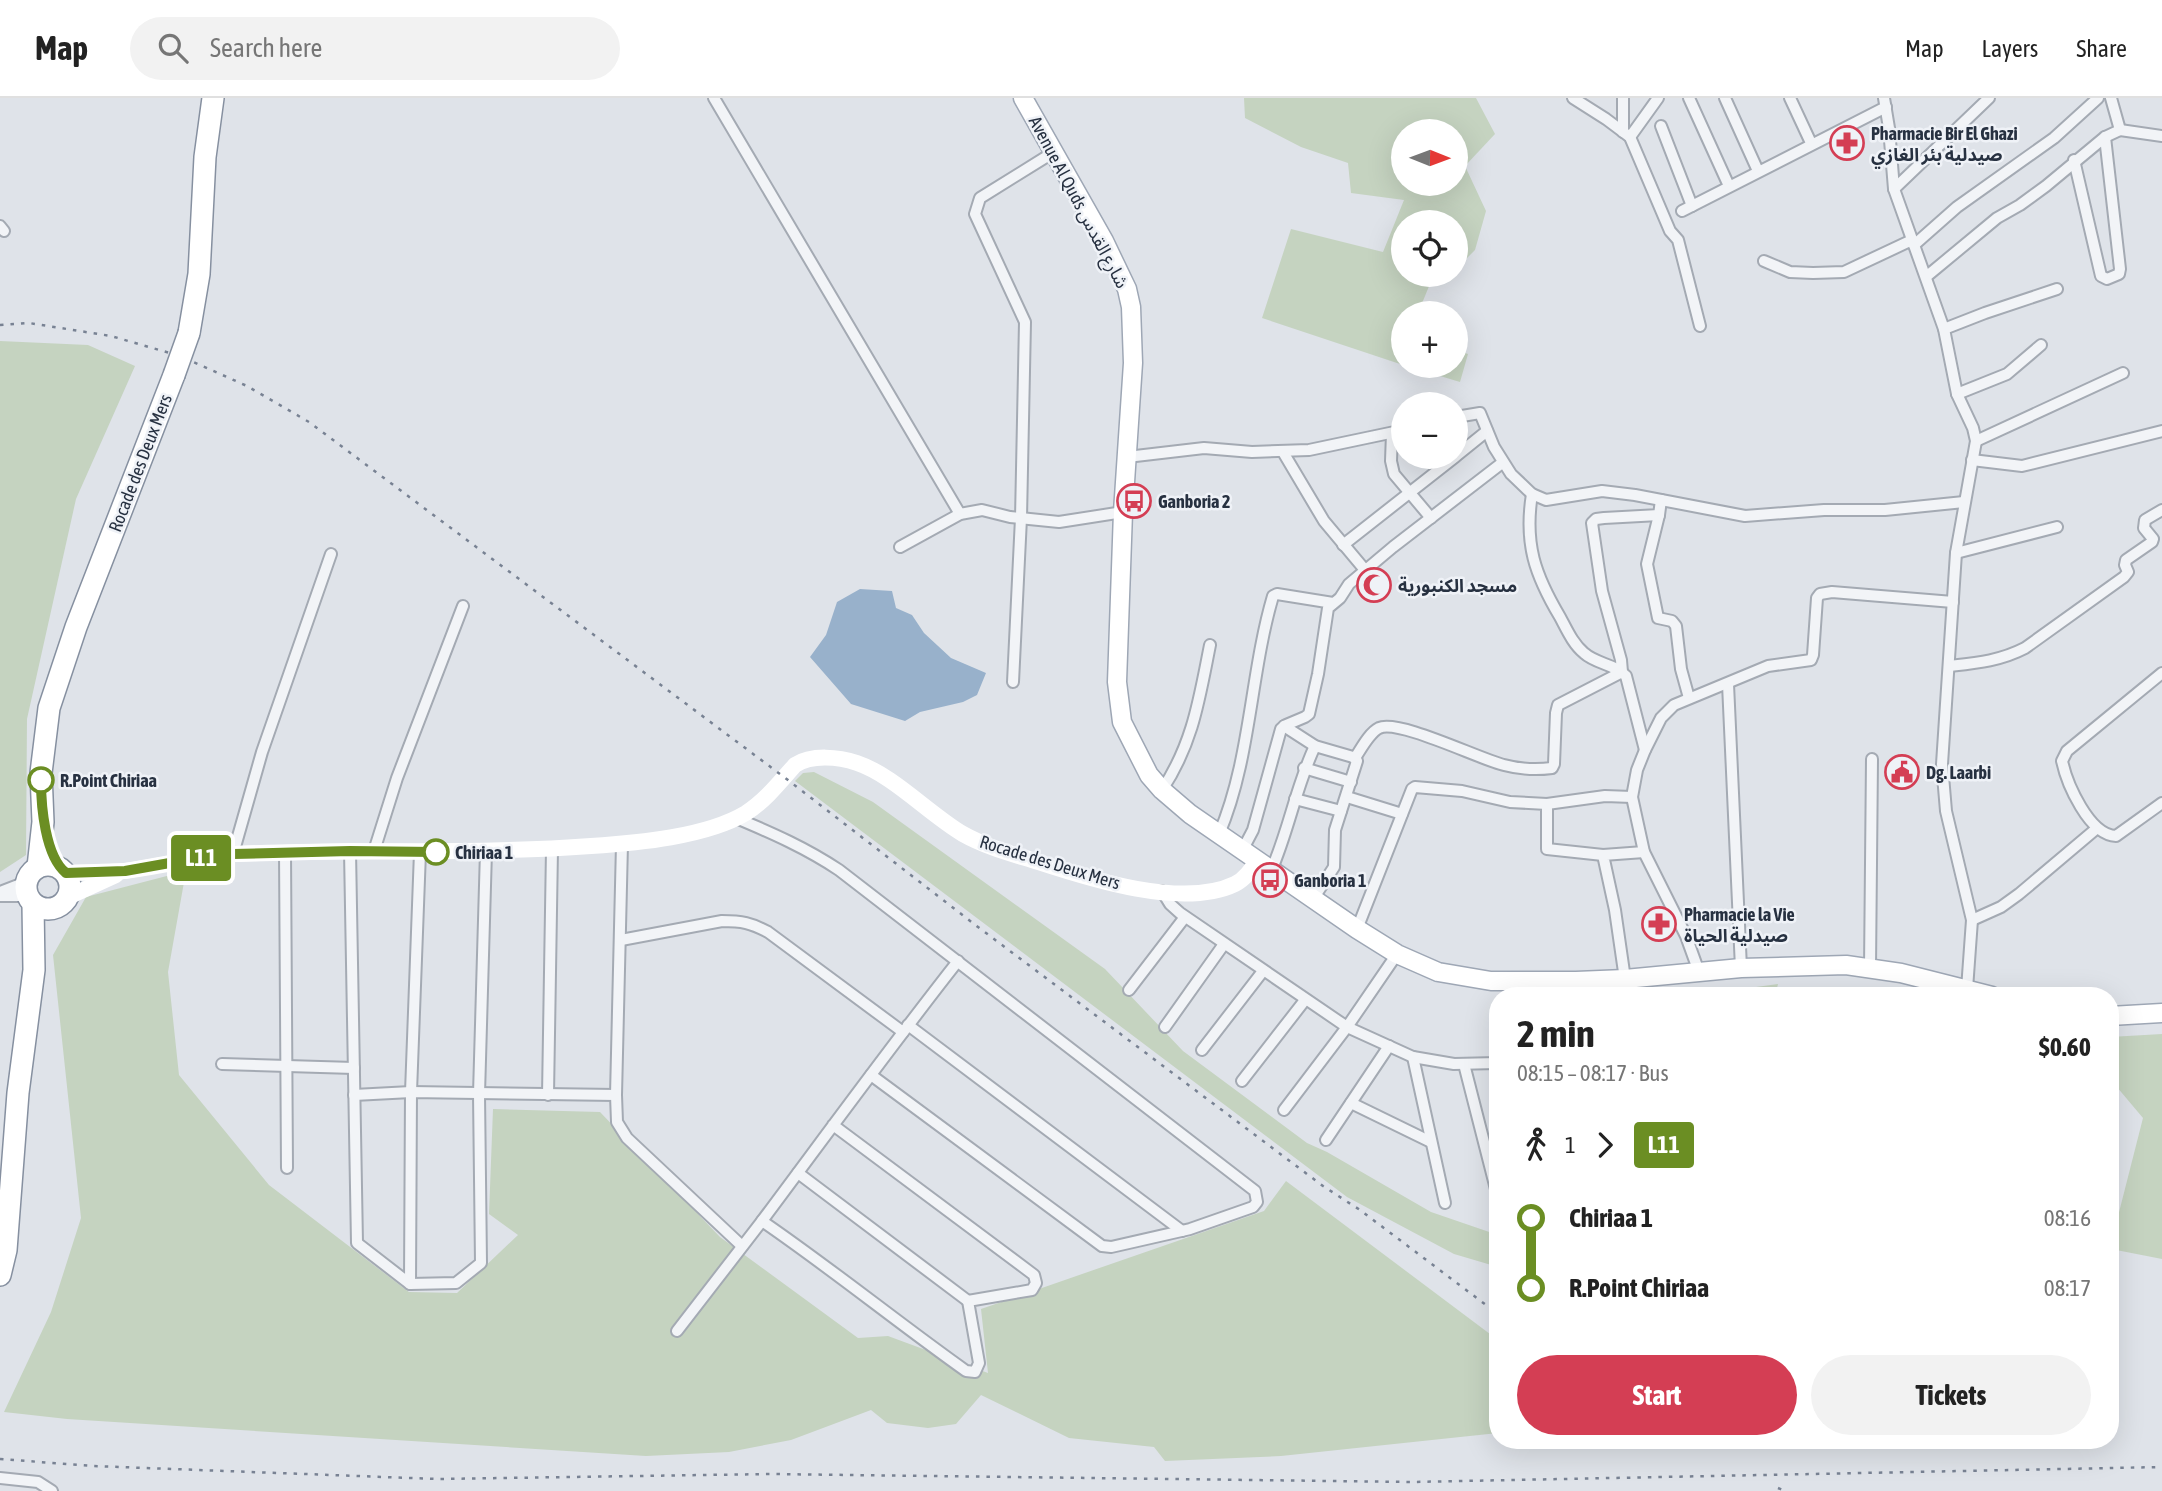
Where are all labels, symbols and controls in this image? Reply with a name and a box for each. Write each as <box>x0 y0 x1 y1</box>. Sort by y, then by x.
search box <box>130 17 620 80</box>
text: Map <box>35 29 88 67</box>
icon: search <box>154 29 192 67</box>
text: Search here <box>210 33 322 63</box>
text: Map <box>1905 35 1944 62</box>
text: Layers <box>1982 35 2038 62</box>
text: Share <box>2076 35 2127 62</box>
street label: Avenue Al Quds شارع القدس <box>1021 112 1133 293</box>
north arrow <box>1391 119 1468 196</box>
map controls <box>1391 119 1468 469</box>
place label: Pharmacie Bir El Ghazi صيدلية بئر الغازي <box>1871 123 2018 169</box>
pharmacy icon: Pharmacie Bir El Ghazi صيدلية بئر الغازي <box>1828 124 1866 162</box>
button: locate <box>1391 210 1468 287</box>
button: + <box>1391 301 1468 378</box>
street label: Rocade des Deux Mers <box>104 391 176 535</box>
button: − <box>1391 392 1468 469</box>
bus stop icon: Ganboria 2 <box>1115 482 1153 520</box>
place label: Ganboria 2 <box>1158 491 1230 512</box>
mosque icon: مسجد الكنبورية <box>1355 566 1393 604</box>
place label: مسجد الكنبورية <box>1398 575 1517 597</box>
public building icon: Dg. Laarbi <box>1883 753 1921 791</box>
place label: Dg. Laarbi <box>1926 762 1991 783</box>
marker: R.Point Chiriaa <box>28 767 54 793</box>
place label: R.Point Chiriaa <box>60 770 157 791</box>
street label: Rocade des Deux Mers <box>977 831 1123 893</box>
line badge: L11 <box>161 835 241 881</box>
marker: Chiriaa 1 <box>423 839 449 865</box>
place label: Chiriaa 1 <box>455 842 513 863</box>
text: L11 <box>185 844 217 871</box>
bus stop icon: Ganboria 1 <box>1251 861 1289 899</box>
place label: Ganboria 1 <box>1294 870 1366 891</box>
place label: Pharmacie la Vie صيدلية الحياة <box>1684 904 1795 946</box>
pharmacy icon: Pharmacie la Vie صيدلية الحياة <box>1640 905 1678 943</box>
text: 2 min <box>1517 1012 1595 1055</box>
text: $0.60 <box>2039 1032 2091 1062</box>
text: 08:15 – 08:17 · Bus <box>1517 1060 1669 1086</box>
icon: walk <box>1517 1126 1555 1164</box>
icon: forward <box>1586 1126 1624 1164</box>
text: L11 <box>1648 1131 1680 1158</box>
text: 1 <box>1565 1132 1576 1158</box>
text: Chiriaa 1 <box>1569 1203 1653 1233</box>
text: 08:16 <box>2044 1205 2091 1231</box>
text: R.Point Chiriaa <box>1569 1273 1709 1303</box>
text: 08:17 <box>2044 1275 2091 1301</box>
button: Start <box>1517 1355 1797 1435</box>
button: Tickets <box>1811 1355 2091 1435</box>

